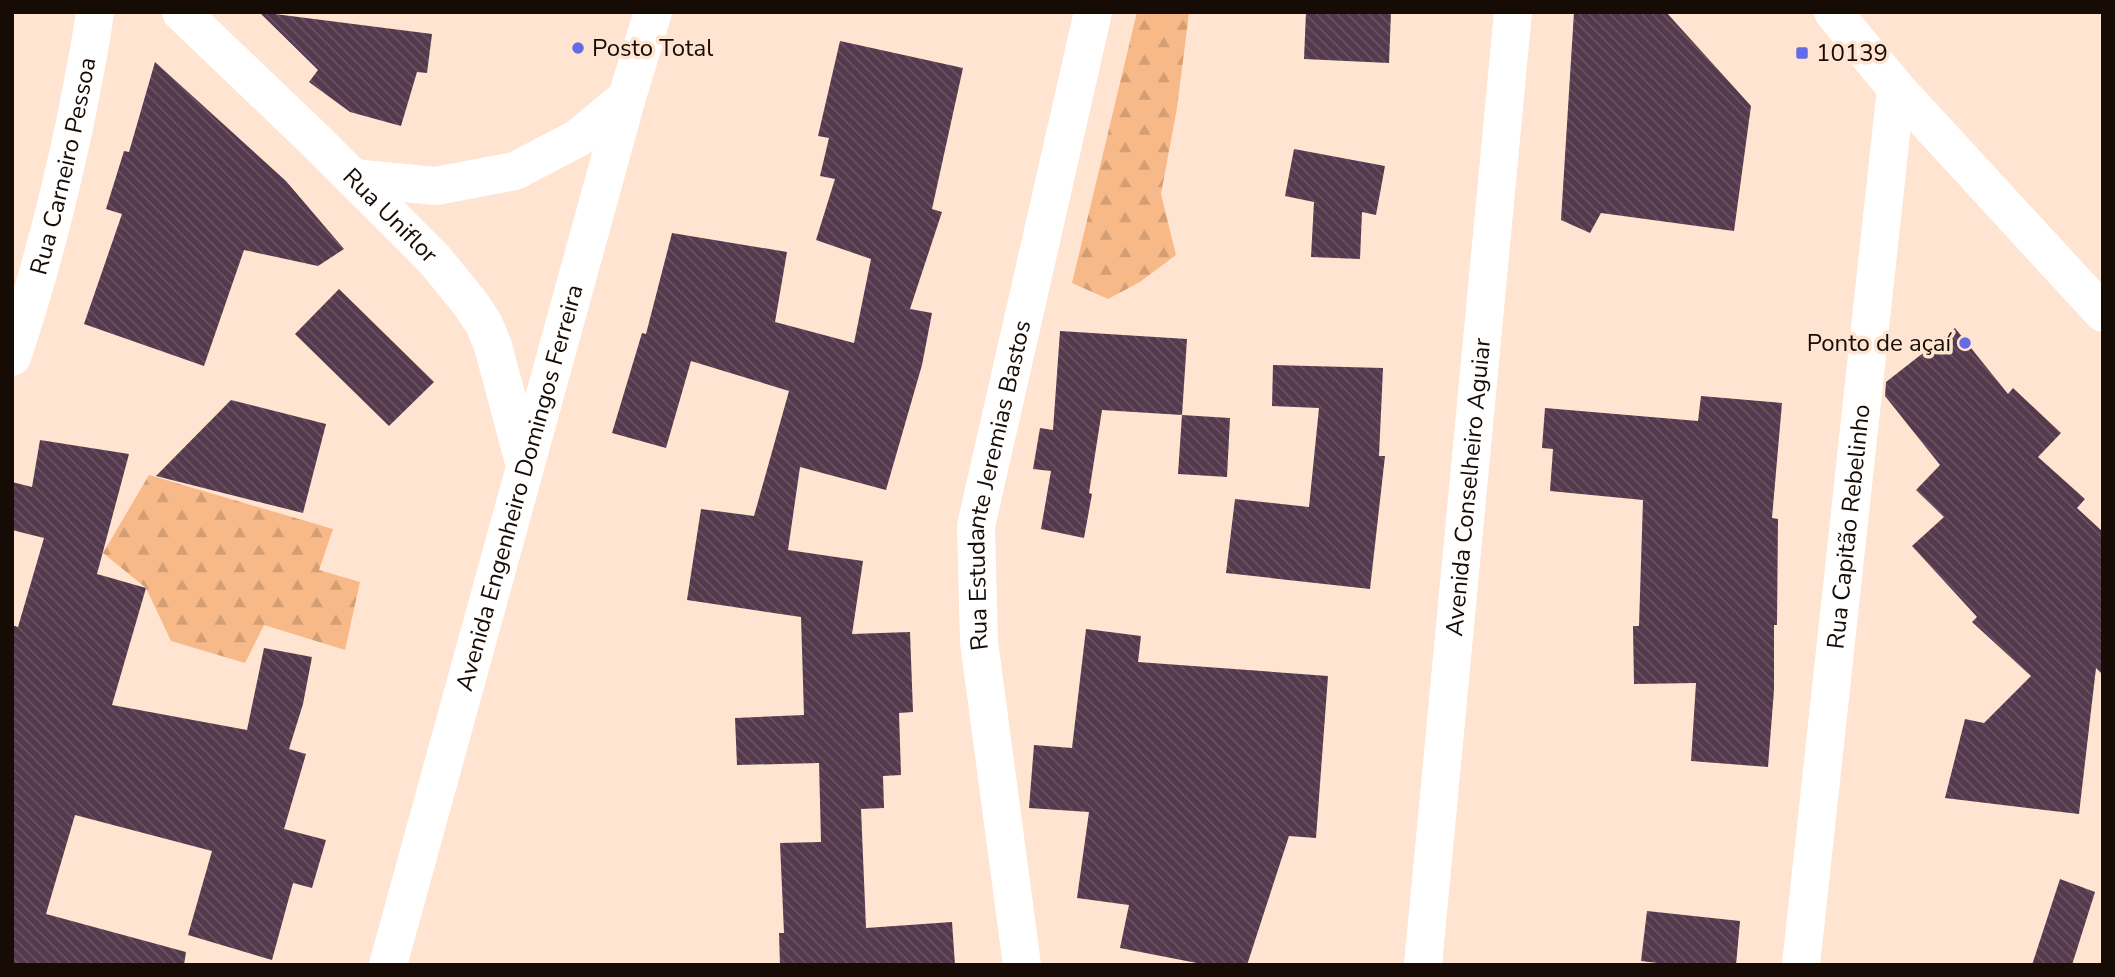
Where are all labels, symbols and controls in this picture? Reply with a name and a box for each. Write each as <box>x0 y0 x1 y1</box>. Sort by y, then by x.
place label: Posto Total <box>592 32 713 64</box>
place label: 10139 <box>1816 37 1888 69</box>
marker: Posto Total <box>570 40 586 56</box>
marker: 10139 <box>1794 45 1810 61</box>
street label: Rua Carneiro Pessoa <box>22 55 103 278</box>
street label: Rua Uniflor <box>336 161 445 270</box>
street label: Avenida Engenheiro Domingos Ferreira <box>448 281 591 695</box>
street label: Rua Estudante Jeremias Bastos <box>960 317 1038 652</box>
place label: Ponto de açaí <box>1807 327 1952 359</box>
marker: Ponto de açaí <box>1957 335 1973 351</box>
street label: Avenida Conselheiro Aguiar <box>1438 336 1498 638</box>
street label: Rua Capitão Rebelinho <box>1819 403 1878 651</box>

